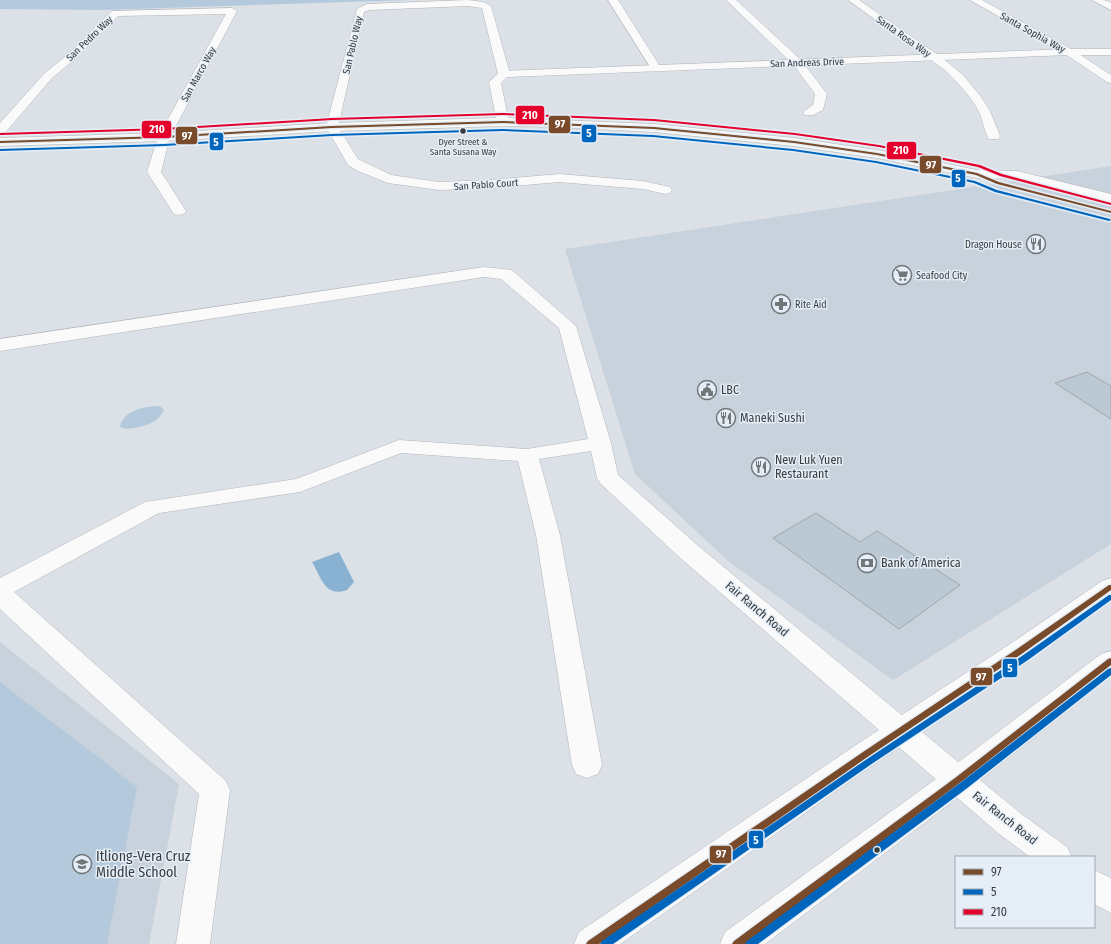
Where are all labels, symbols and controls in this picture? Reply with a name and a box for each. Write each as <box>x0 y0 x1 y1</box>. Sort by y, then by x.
street label: Santa Sophia Way <box>998 10 1068 56</box>
street label: San Pedro Way <box>64 13 116 64</box>
street label: Santa Rosa Way <box>874 14 934 60</box>
street label: San Pablo Way <box>340 15 366 75</box>
street label: San Marco Way <box>179 45 219 104</box>
street label: San Andreas Drive <box>770 56 844 70</box>
line badge: 210 <box>515 105 545 125</box>
text: 210 <box>521 109 538 122</box>
line badge: 97 <box>548 115 571 134</box>
text: 97 <box>555 118 565 131</box>
line badge: 210 <box>141 120 172 139</box>
text: 210 <box>148 123 165 136</box>
line badge: 5 <box>581 124 597 143</box>
line badge: 97 <box>175 126 198 145</box>
marker: Dyer Street & Santa Susana Way <box>458 126 468 136</box>
text: 5 <box>586 127 592 140</box>
text: 97 <box>182 130 192 143</box>
line badge: 5 <box>209 132 224 151</box>
text: 5 <box>213 136 219 149</box>
place label: Dyer Street & Santa Susana Way <box>430 137 496 157</box>
line badge: 210 <box>886 141 917 160</box>
text: 210 <box>892 144 909 157</box>
line badge: 97 <box>919 155 942 174</box>
text: 97 <box>926 159 936 172</box>
line badge: 5 <box>951 169 966 188</box>
text: 5 <box>955 172 961 185</box>
street label: San Pablo Court <box>453 177 520 193</box>
restaurant icon: Dragon House <box>1025 233 1047 255</box>
place label: Dragon House <box>965 239 1022 251</box>
supermarket icon: Seafood City <box>891 264 913 286</box>
place label: Seafood City <box>916 270 968 282</box>
pharmacy icon: Rite Aid <box>770 293 792 315</box>
place label: Rite Aid <box>795 299 827 311</box>
public building icon: LBC <box>696 379 718 401</box>
place label: LBC <box>721 383 739 397</box>
restaurant icon: Maneki Sushi <box>715 407 737 429</box>
place label: Maneki Sushi <box>740 411 805 425</box>
place label: New Luk Yuen Restaurant <box>775 453 843 481</box>
restaurant icon: New Luk Yuen Restaurant <box>750 456 772 478</box>
bank icon: Bank of America <box>856 552 878 574</box>
place label: Bank of America <box>881 556 961 570</box>
street label: Fair Ranch Road <box>723 578 791 640</box>
line badge: 5 <box>1002 658 1018 678</box>
text: 5 <box>1007 662 1013 675</box>
line badge: 97 <box>970 667 993 686</box>
text: 97 <box>976 671 986 684</box>
street label: Fair Ranch Road <box>970 788 1040 848</box>
line badge: 5 <box>748 830 764 849</box>
text: 5 <box>753 834 759 847</box>
line badge: 97 <box>709 845 732 864</box>
unlabelled marker <box>872 845 882 855</box>
place label: Itliong-Vera Cruz Middle School <box>96 848 191 881</box>
text: 97 <box>716 848 726 861</box>
school or university icon: Itliong-Vera Cruz Middle School <box>71 853 93 875</box>
legend <box>955 856 1095 928</box>
text: 97 <box>991 865 1002 879</box>
text: 5 <box>991 885 997 899</box>
text: 210 <box>991 905 1007 919</box>

